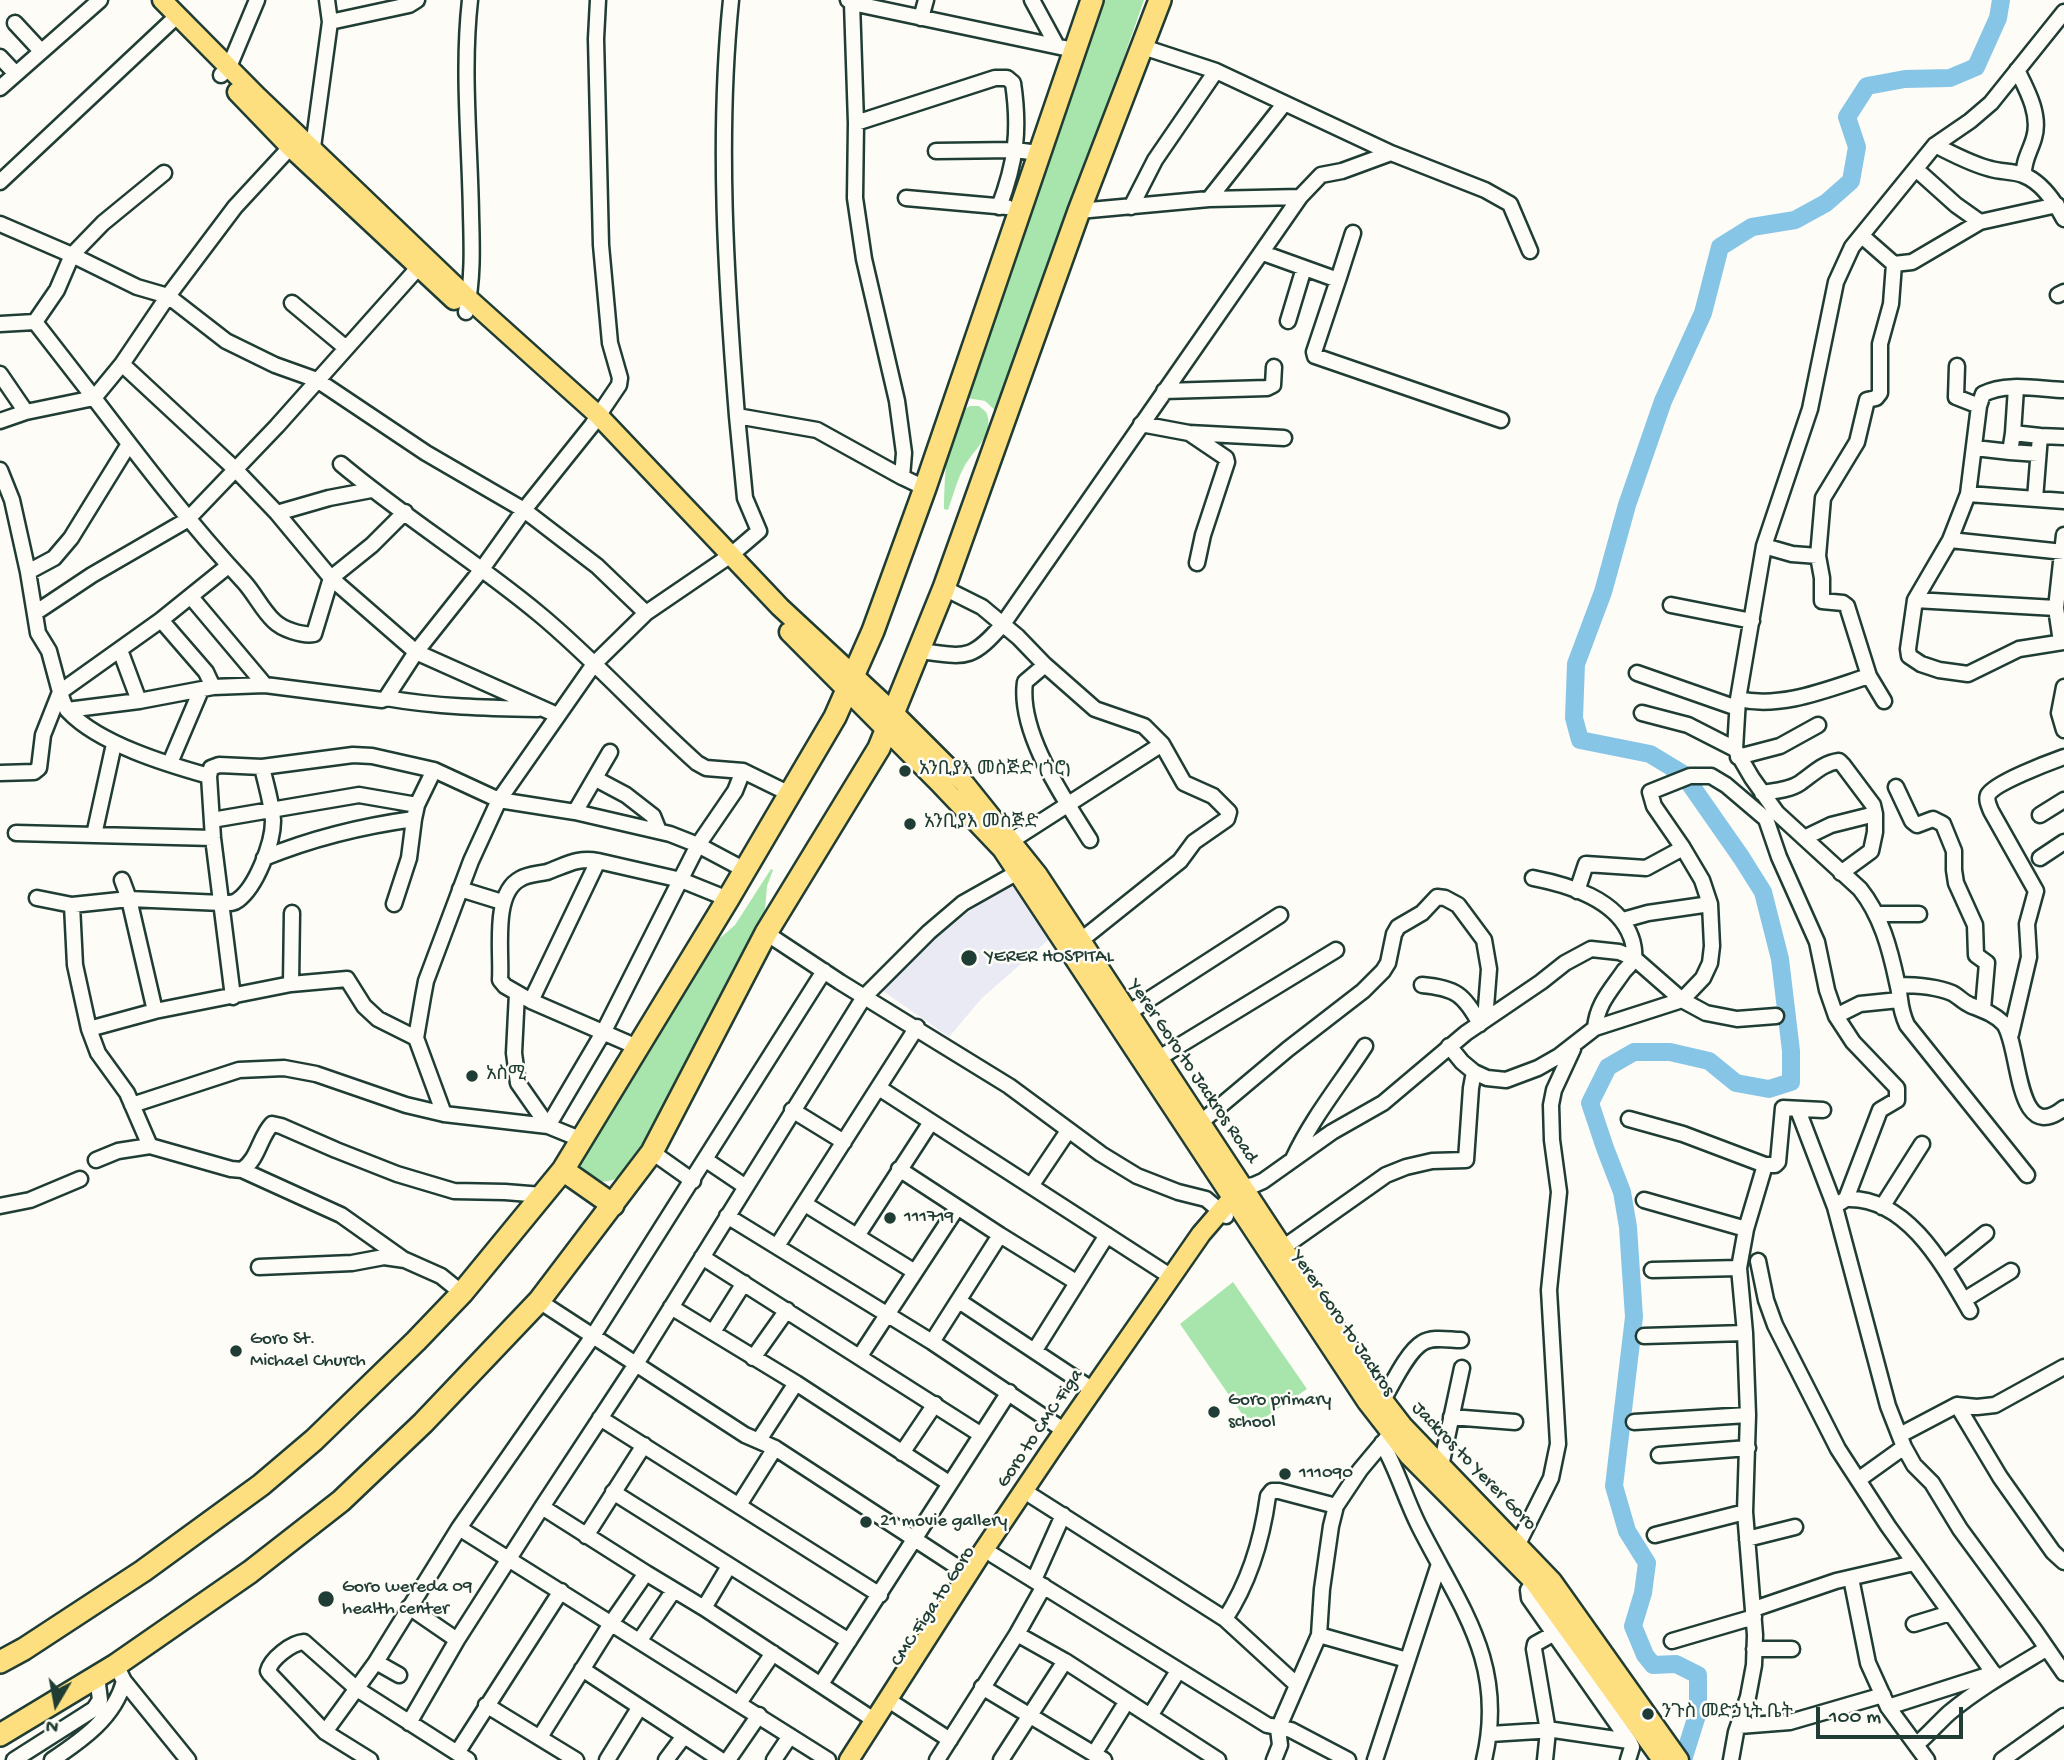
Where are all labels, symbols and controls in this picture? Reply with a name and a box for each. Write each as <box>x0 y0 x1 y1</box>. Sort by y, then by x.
place label: አንቢያእ መስጅድ (ጎሮ) <box>919 760 1071 782</box>
marker: አንቢያእ መስጅድ (ጎሮ) <box>897 763 913 779</box>
place label: አንቢያእ መስጅድ <box>924 813 1038 835</box>
marker: አንቢያእ መስጅድ <box>902 816 918 832</box>
place label: YERER HOSPITAL <box>985 947 1114 969</box>
marker: YERER HOSPITAL <box>959 948 979 968</box>
street label: Yerer Goro to Jackros Road <box>1122 976 1262 1168</box>
place label: አስሚ <box>486 1065 526 1087</box>
marker: አስሚ <box>464 1068 480 1084</box>
place label: 111719 <box>904 1207 954 1229</box>
marker: 111719 <box>882 1210 898 1226</box>
street label: Yerer Goro to Jackros <box>1285 1247 1399 1401</box>
place label: Goro St. Michael Church <box>250 1329 366 1373</box>
marker: Goro St. Michael Church <box>228 1343 244 1359</box>
street label: Goro to CMC Figa <box>993 1365 1089 1493</box>
place label: Goro primary school <box>1228 1390 1331 1434</box>
street label: Jackros to Yerer Goro <box>1406 1398 1540 1536</box>
marker: Goro primary school <box>1206 1404 1222 1420</box>
place label: 111090 <box>1299 1463 1353 1485</box>
marker: 111090 <box>1277 1466 1293 1482</box>
place label: 21 movie gallery <box>880 1511 1007 1533</box>
marker: 21 movie gallery <box>858 1514 874 1530</box>
street label: CMC Figa to Goro <box>887 1543 981 1671</box>
place label: Goro wereda 09 health center <box>342 1577 472 1621</box>
marker: Goro wereda 09 health center <box>316 1589 336 1609</box>
north arrow <box>21 1669 91 1739</box>
scale bar <box>1819 1694 1966 1738</box>
place label: ንጉስ መድኃኒት ቤት <box>1662 1703 1793 1725</box>
marker: ንጉስ መድኃኒት ቤት <box>1640 1706 1656 1722</box>
text: 100 m <box>1829 1706 1881 1731</box>
text: N <box>44 1713 60 1738</box>

